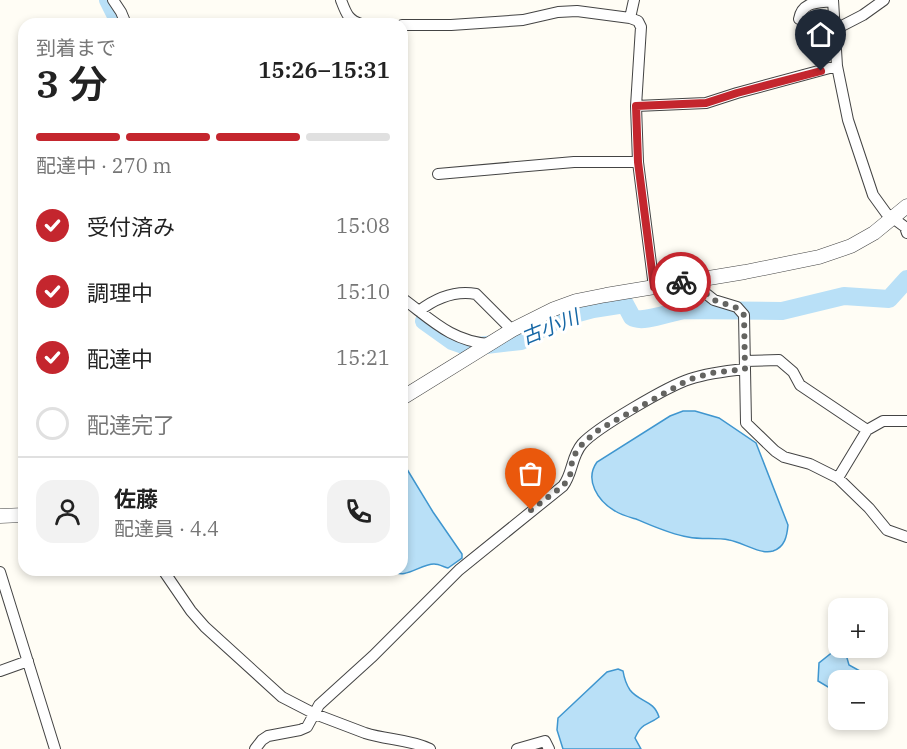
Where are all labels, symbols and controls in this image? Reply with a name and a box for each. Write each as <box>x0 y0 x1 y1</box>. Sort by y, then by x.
pin <box>795 9 846 71</box>
icon: home <box>804 18 837 51</box>
text: 到着まで <box>36 34 116 61</box>
text: 15:26–15:31 <box>258 55 390 84</box>
text: 3 分 <box>36 58 107 109</box>
text: 配達中 · 270 m <box>36 152 171 179</box>
icon: check <box>36 209 69 242</box>
text: 受付済み <box>87 212 175 241</box>
text: 15:08 <box>336 212 390 239</box>
courier <box>651 252 711 312</box>
icon: bike <box>665 266 698 299</box>
icon: check <box>36 275 69 308</box>
text: 調理中 <box>87 278 153 307</box>
text: 15:10 <box>336 278 390 305</box>
water label: 古小川 <box>517 302 585 350</box>
icon: check <box>36 341 69 374</box>
text: 配達中 <box>87 344 153 373</box>
text: 15:21 <box>336 344 390 371</box>
text: 配達完了 <box>87 410 175 439</box>
pin <box>505 448 556 510</box>
icon: bag <box>514 457 547 490</box>
button: person <box>36 480 99 543</box>
button: phone <box>327 480 390 543</box>
text: 佐藤 <box>114 484 158 513</box>
text: 配達員 · 4.4 <box>114 515 219 542</box>
map controls <box>828 598 888 730</box>
button: + <box>828 598 888 658</box>
button: − <box>828 670 888 730</box>

